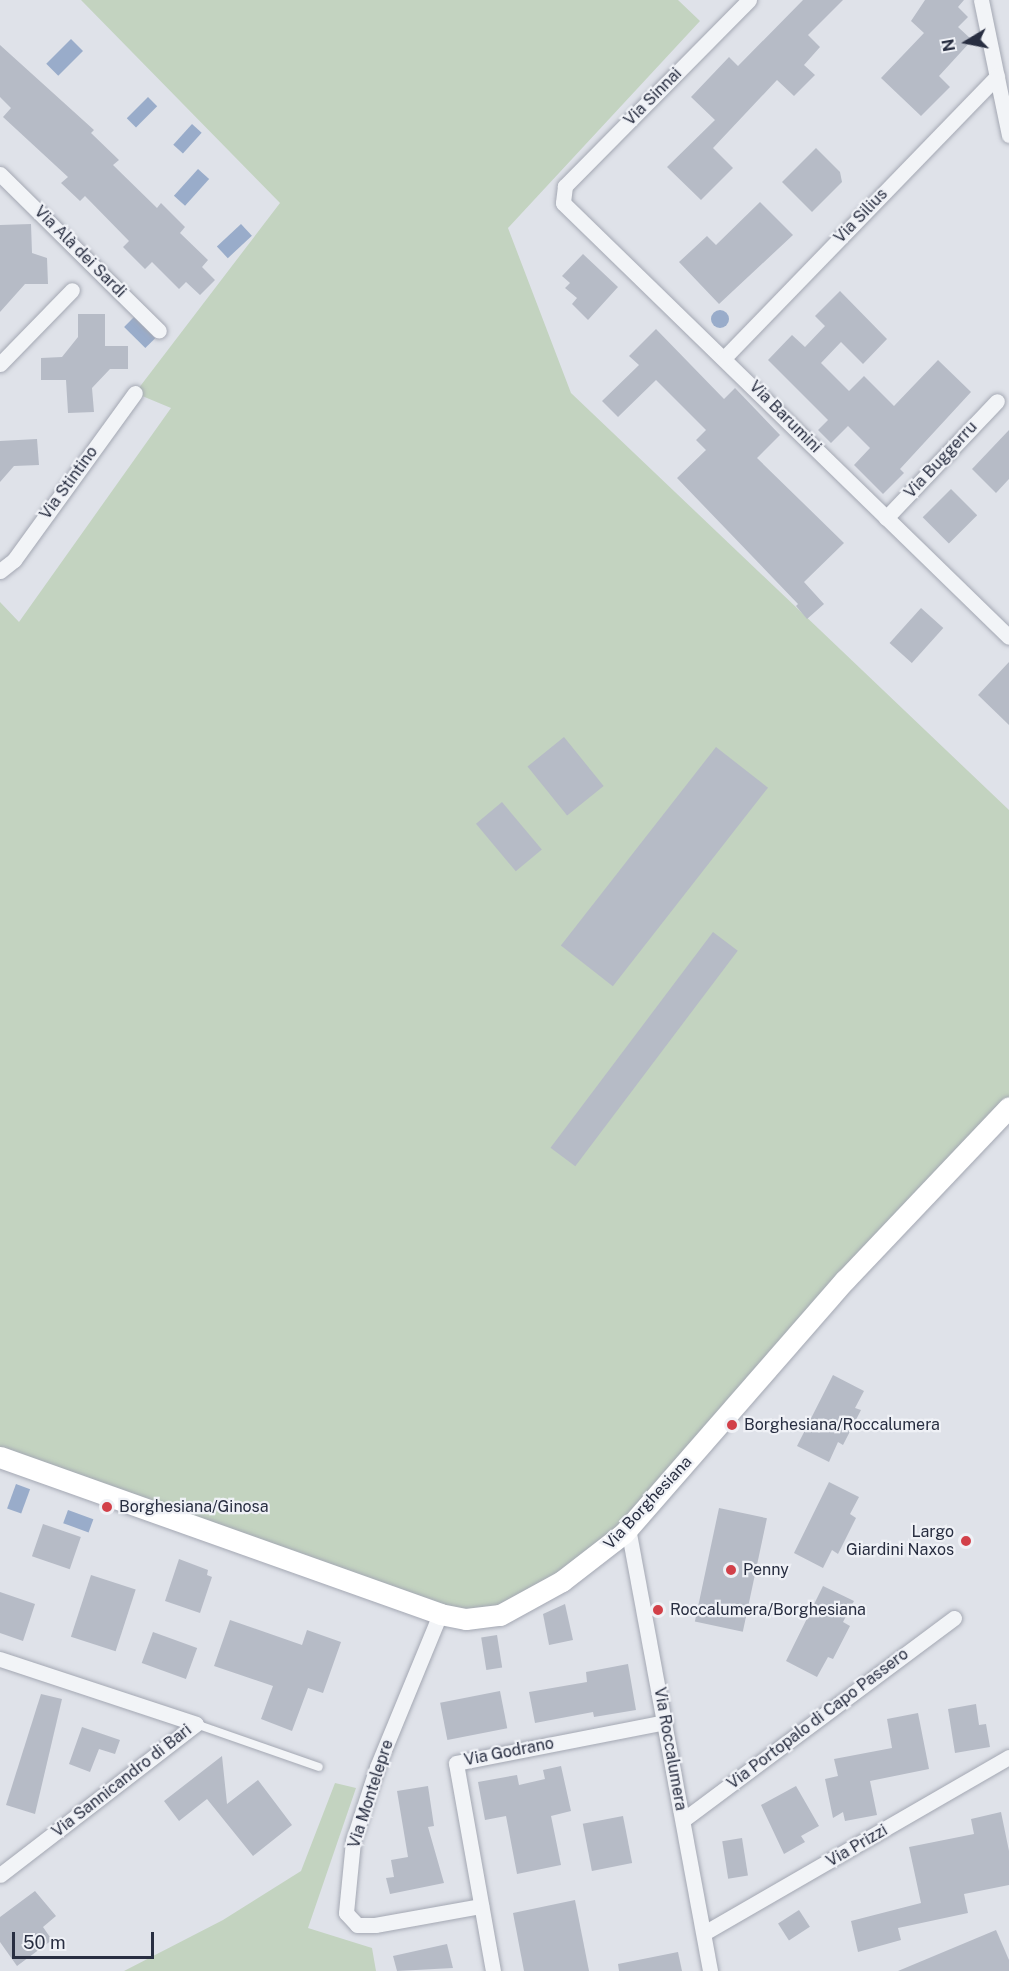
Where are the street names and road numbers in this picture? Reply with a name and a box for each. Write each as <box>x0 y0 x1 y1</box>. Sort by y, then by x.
street label: Via Sinnai <box>620 64 686 130</box>
street label: Via Silius <box>830 185 892 247</box>
street label: Via Alà dei Sardi <box>30 202 130 302</box>
street label: Via Barumini <box>745 377 825 457</box>
street label: Via Buggerru <box>901 418 981 502</box>
street label: Via Stintino <box>36 443 102 523</box>
street label: Via Borghesiana <box>600 1452 696 1554</box>
street label: Via Portopalo di Capo Passero <box>723 1644 913 1794</box>
street label: Via Roccalumera <box>650 1686 690 1812</box>
street label: Via Sannicandro di Bari <box>48 1720 196 1842</box>
street label: Via Godrano <box>463 1734 555 1770</box>
street label: Via Montelepre <box>344 1737 398 1851</box>
street label: Via Prizzi <box>823 1821 891 1871</box>

